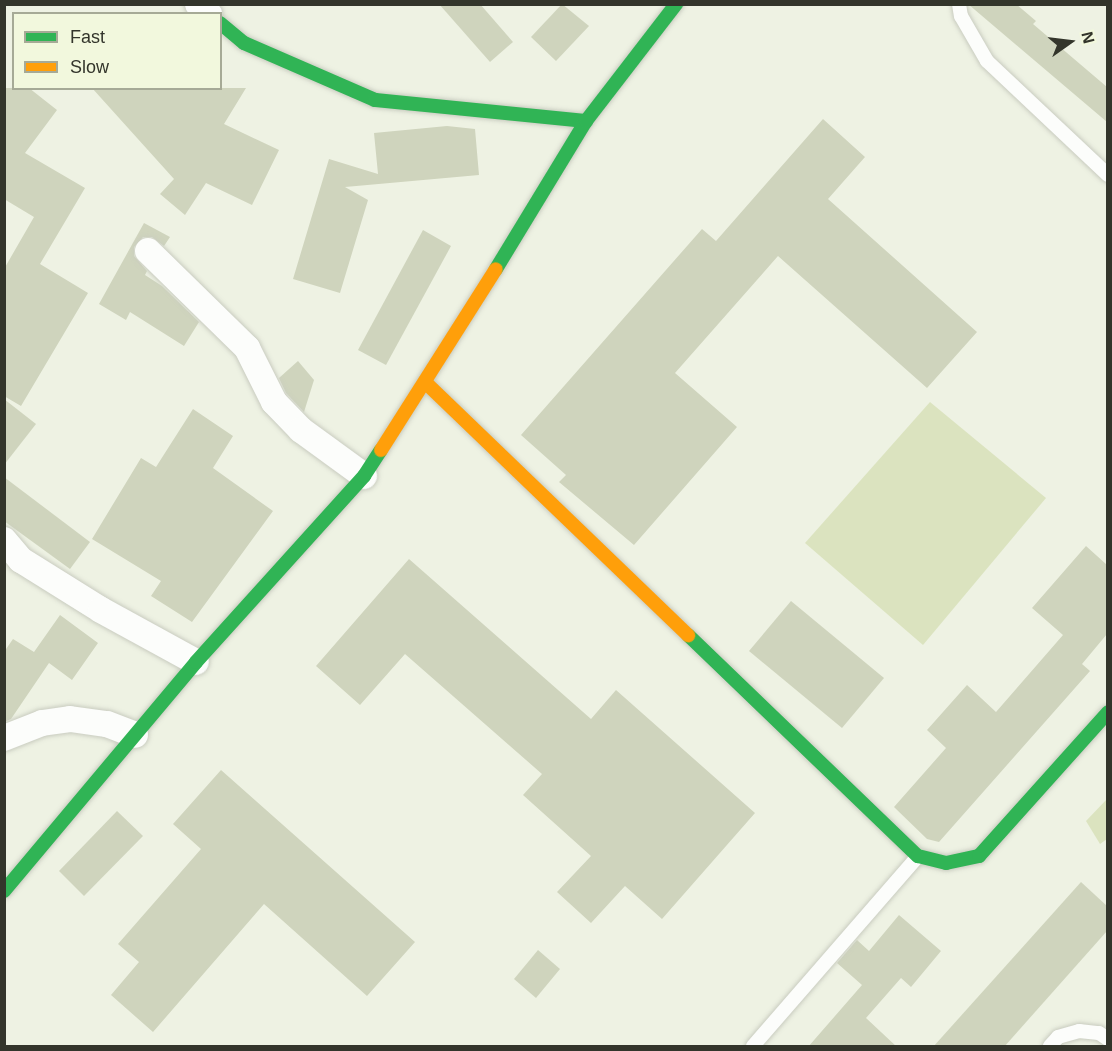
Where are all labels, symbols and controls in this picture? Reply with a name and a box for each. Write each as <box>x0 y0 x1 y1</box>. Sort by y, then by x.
legend <box>12 12 222 90</box>
north arrow <box>1040 12 1100 72</box>
text: Fast <box>70 27 105 47</box>
text: N <box>1078 30 1098 45</box>
text: Slow <box>70 57 109 77</box>

